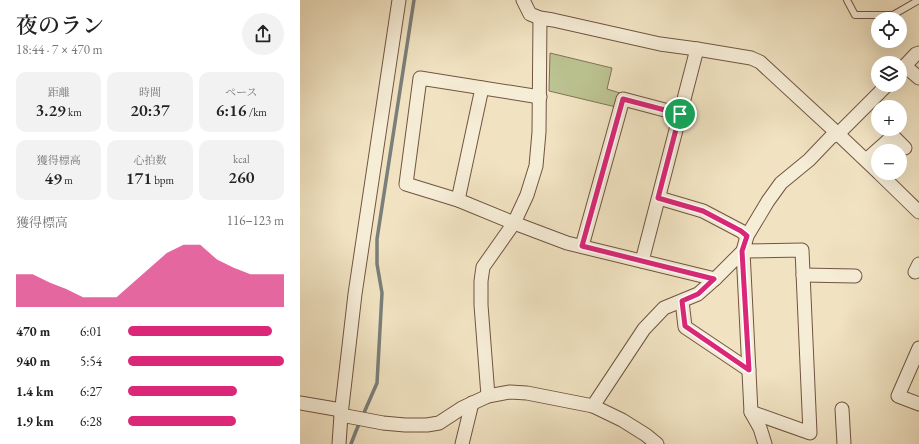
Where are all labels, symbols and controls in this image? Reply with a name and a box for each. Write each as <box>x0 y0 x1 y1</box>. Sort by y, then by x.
text: 夜のラン <box>16 11 104 40</box>
map controls <box>871 12 907 180</box>
button: locate <box>871 12 907 48</box>
button: share <box>242 13 284 55</box>
text: 18:44 · 7 × 470 m <box>16 41 103 58</box>
button: layers <box>871 56 907 92</box>
text: 距離 <box>48 85 70 99</box>
text: 時間 <box>139 85 161 99</box>
text: ペース <box>225 85 258 99</box>
pin <box>663 97 697 131</box>
text: 3.29 <box>36 99 66 121</box>
text: 20:37 <box>130 99 170 121</box>
text: 6:16 <box>216 99 247 121</box>
button: + <box>871 100 907 136</box>
icon: arrive <box>669 103 691 125</box>
text: km <box>66 105 82 119</box>
text: /km <box>247 105 267 119</box>
button: − <box>871 144 907 180</box>
text: kcal <box>233 152 250 166</box>
text: 獲得標高 <box>37 153 81 167</box>
text: 心拍数 <box>133 153 166 167</box>
text: 260 <box>228 166 254 188</box>
text: 49 <box>45 167 62 189</box>
text: 171 <box>126 167 152 189</box>
text: m <box>62 173 73 187</box>
text: bpm <box>152 173 174 187</box>
text: 116–123 m <box>227 212 284 229</box>
text: 獲得標高 <box>16 214 68 231</box>
text: 470 m <box>16 323 50 340</box>
text: 6:01 <box>80 323 102 340</box>
text: 940 m <box>16 353 50 370</box>
text: 5:54 <box>80 353 102 370</box>
text: 1.4 km <box>16 383 54 400</box>
text: 6:27 <box>80 383 102 400</box>
text: 1.9 km <box>16 413 54 430</box>
text: 6:28 <box>80 413 102 430</box>

